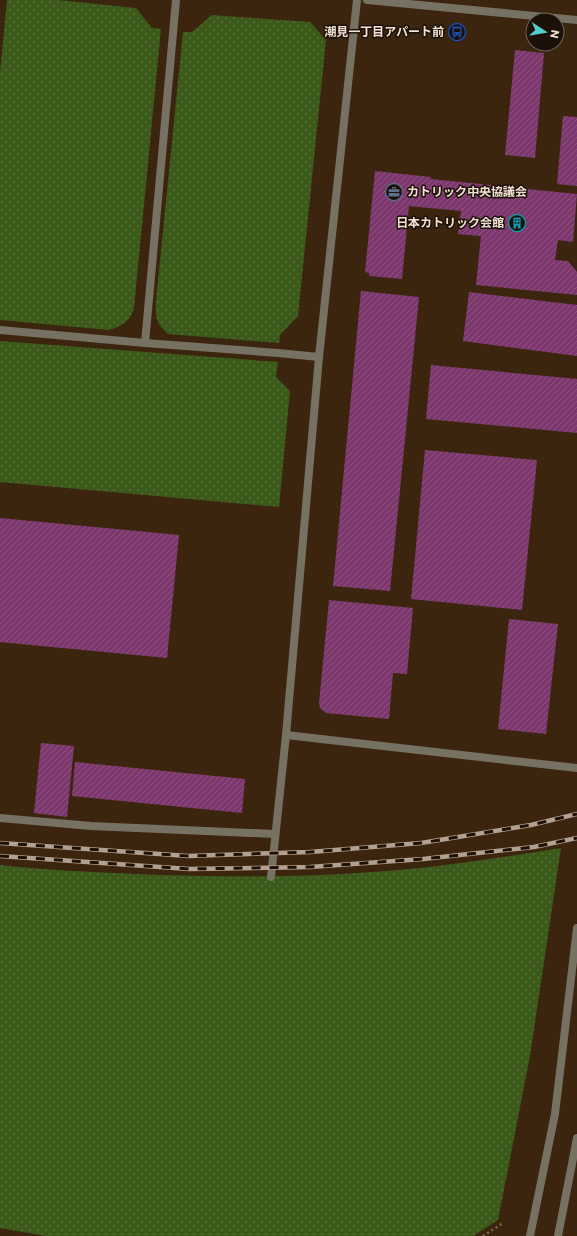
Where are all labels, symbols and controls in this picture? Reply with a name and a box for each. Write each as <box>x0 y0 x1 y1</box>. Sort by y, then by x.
north arrow <box>525 12 565 52</box>
bus stop icon: 潮見一丁目アパート前 <box>447 22 467 42</box>
place label: 潮見一丁目アパート前 <box>324 24 444 38</box>
text: N <box>548 29 562 40</box>
office icon: カトリック中央協議会 <box>384 182 404 202</box>
place label: カトリック中央協議会 <box>407 184 527 198</box>
building icon: 日本カトリック会館 <box>507 213 527 233</box>
place label: 日本カトリック会館 <box>396 215 504 229</box>

